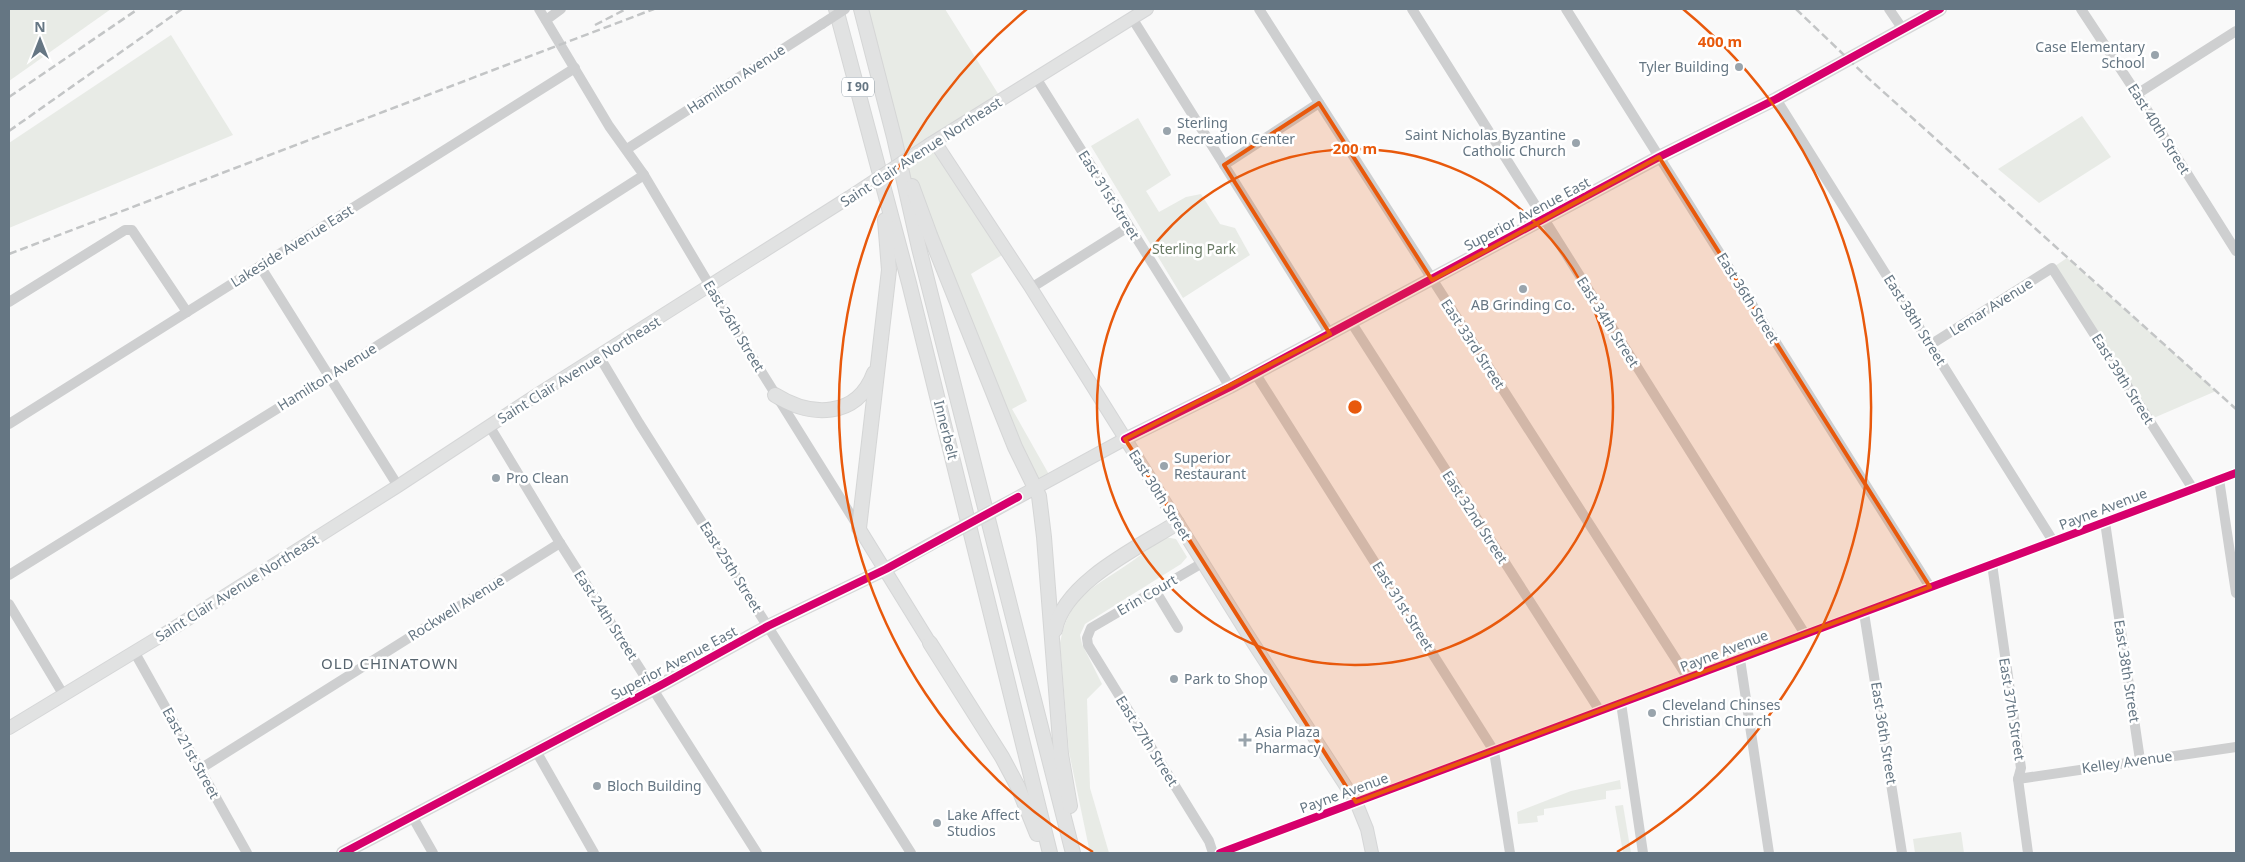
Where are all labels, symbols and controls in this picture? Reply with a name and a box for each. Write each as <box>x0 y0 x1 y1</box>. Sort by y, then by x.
north arrow <box>15 15 65 65</box>
text: N <box>34 17 46 36</box>
text: 400 m <box>1698 31 1742 51</box>
place label: Case Elementary School <box>2035 37 2146 72</box>
street label: Hamilton Avenue <box>683 40 789 117</box>
marker: Case Elementary School <box>2149 49 2161 61</box>
place label: Tyler Building <box>1639 57 1729 76</box>
marker: Tyler Building <box>1733 61 1745 73</box>
road number: I 90 <box>842 77 874 96</box>
street label: East 40th Street <box>2124 80 2195 178</box>
street label: Saint Clair Avenue Northeast <box>836 92 1005 211</box>
place label: Sterling Recreation Center <box>1177 113 1295 148</box>
marker: Sterling Recreation Center <box>1161 125 1173 137</box>
place label: Saint Nicholas Byzantine Catholic Church <box>1405 125 1566 160</box>
marker: Saint Nicholas Byzantine Catholic Church <box>1570 137 1582 149</box>
text: 200 m <box>1333 138 1377 158</box>
street label: East 31st Street <box>1074 147 1144 243</box>
street label: Superior Avenue East <box>1460 172 1593 255</box>
street label: Lakeside Avenue East <box>227 200 357 291</box>
park label: Sterling Park <box>1152 239 1237 258</box>
street label: East 36th Street <box>1713 249 1784 347</box>
street label: East 38th Street <box>1880 271 1951 369</box>
street label: East 34th Street <box>1573 273 1644 371</box>
street label: Lemar Avenue <box>1946 273 2036 340</box>
street label: East 26th Street <box>700 276 769 375</box>
marker: AB Grinding Co. <box>1517 283 1529 295</box>
street label: East 33rd Street <box>1437 295 1510 392</box>
place label: AB Grinding Co. <box>1471 295 1575 314</box>
street label: Saint Clair Avenue Northeast <box>494 312 664 428</box>
street label: East 39th Street <box>2088 330 2159 428</box>
street label: Hamilton Avenue <box>274 338 380 415</box>
street label: Innerbelt <box>930 398 963 462</box>
centre of rings <box>1346 398 1364 416</box>
street label: East 30th Street <box>1125 446 1196 544</box>
place label: Superior Restaurant <box>1174 448 1246 483</box>
marker: Superior Restaurant <box>1158 460 1170 472</box>
street label: East 32nd Street <box>1438 467 1513 567</box>
place label: Pro Clean <box>506 468 569 487</box>
marker: Pro Clean <box>490 472 502 484</box>
street label: Payne Avenue <box>2056 483 2150 534</box>
street label: East 25th Street <box>696 518 767 616</box>
street label: Saint Clair Avenue Northeast <box>152 530 322 646</box>
street label: East 31st Street <box>1368 558 1438 654</box>
street label: East 24th Street <box>570 566 643 663</box>
street label: Rockwell Avenue <box>404 570 508 645</box>
street label: Erin Court <box>1113 570 1180 619</box>
street label: East 38th Street <box>2110 618 2145 724</box>
street label: Superior Avenue East <box>607 621 740 704</box>
street label: Payne Avenue <box>1677 625 1771 676</box>
district label: OLD CHINATOWN <box>321 653 459 673</box>
street label: East 37th Street <box>1995 656 2030 762</box>
place label: Park to Shop <box>1184 669 1268 688</box>
marker: Park to Shop <box>1168 673 1180 685</box>
street label: East 36th Street <box>1867 680 1902 786</box>
street label: East 27th Street <box>1112 692 1183 790</box>
place label: Cleveland Chinses Christian Church <box>1662 695 1781 730</box>
street label: East 21st Street <box>159 704 224 802</box>
marker: Cleveland Chinses Christian Church <box>1646 707 1658 719</box>
place label: Asia Plaza Pharmacy <box>1255 722 1321 757</box>
marker: Asia Plaza Pharmacy <box>1239 734 1251 746</box>
street label: Kelley Avenue <box>2080 746 2174 777</box>
street label: Payne Avenue <box>1297 768 1391 817</box>
place label: Bloch Building <box>607 776 702 795</box>
marker: Bloch Building <box>591 780 603 792</box>
place label: Lake Affect Studios <box>947 805 1019 840</box>
marker: Lake Affect Studios <box>931 817 943 829</box>

